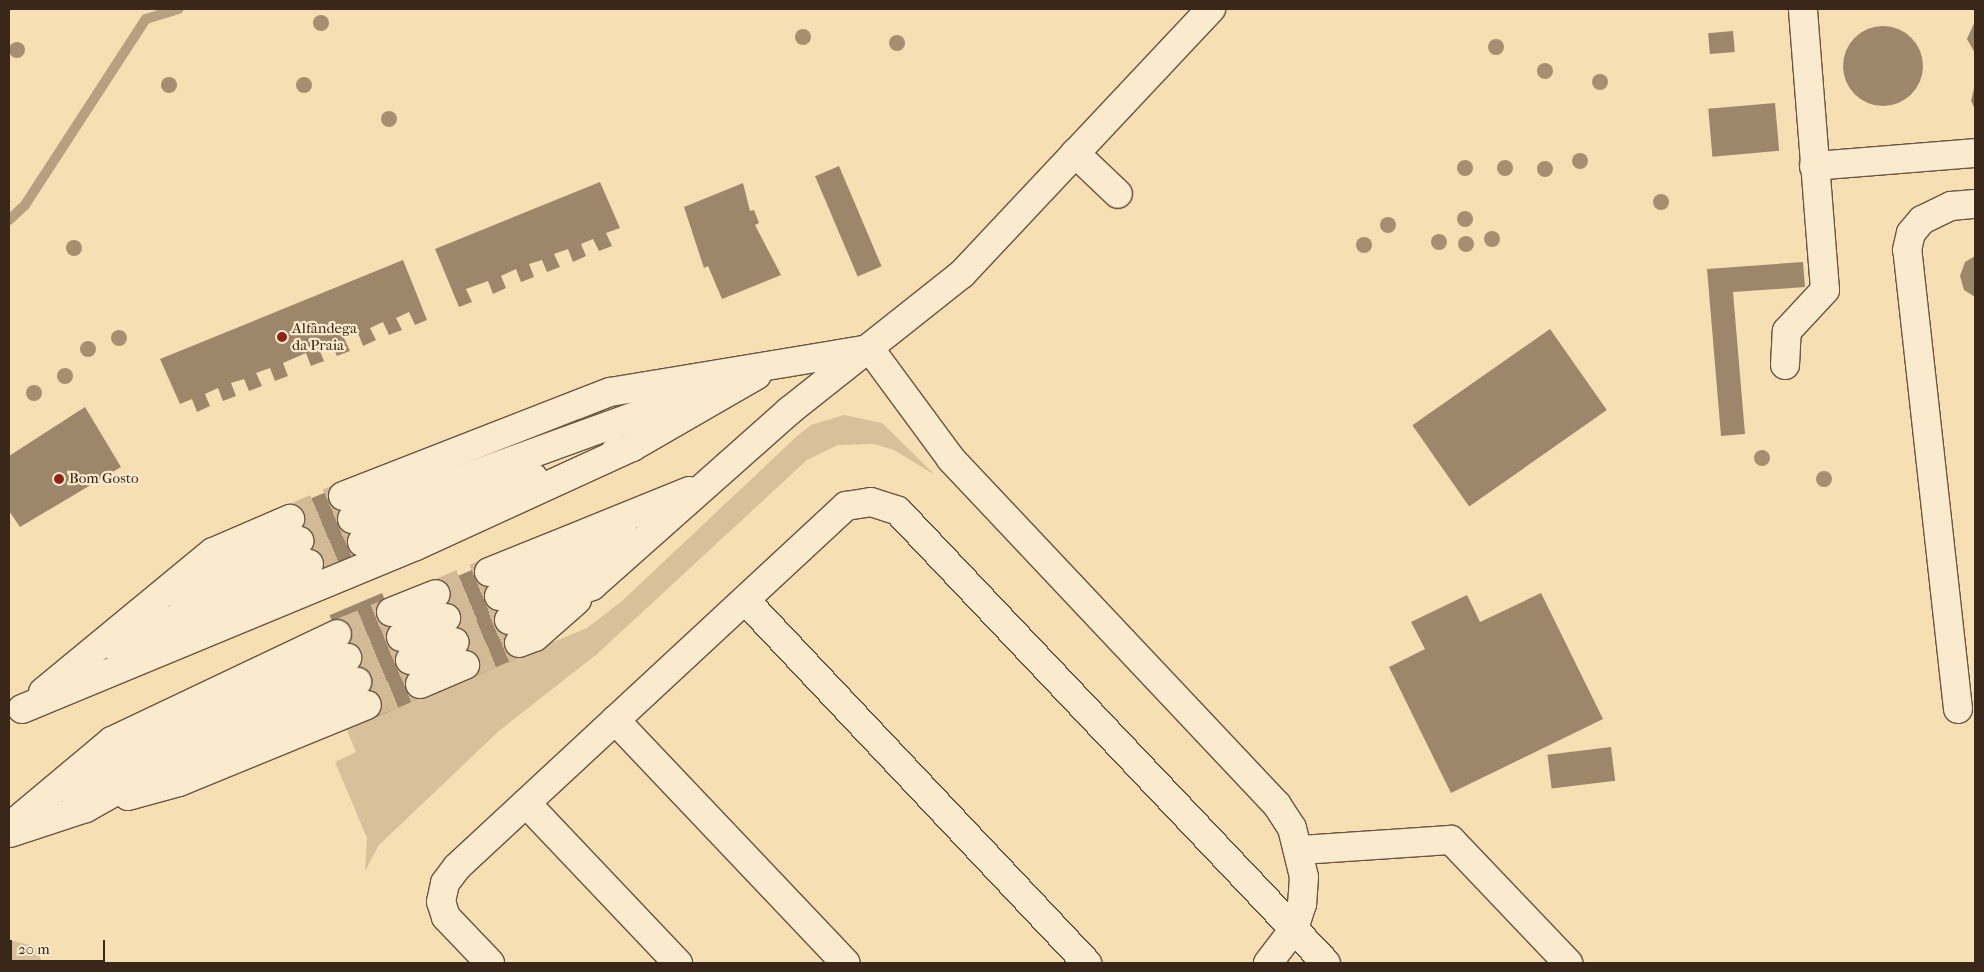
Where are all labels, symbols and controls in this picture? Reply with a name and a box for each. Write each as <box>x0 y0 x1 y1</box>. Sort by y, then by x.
place label: Alfândega da Praia <box>292 319 357 354</box>
marker: Alfândega da Praia <box>276 331 288 343</box>
place label: Bom Gosto <box>69 470 139 488</box>
marker: Bom Gosto <box>53 473 65 485</box>
scale bar <box>12 930 108 962</box>
text: 20 m <box>18 940 50 958</box>

